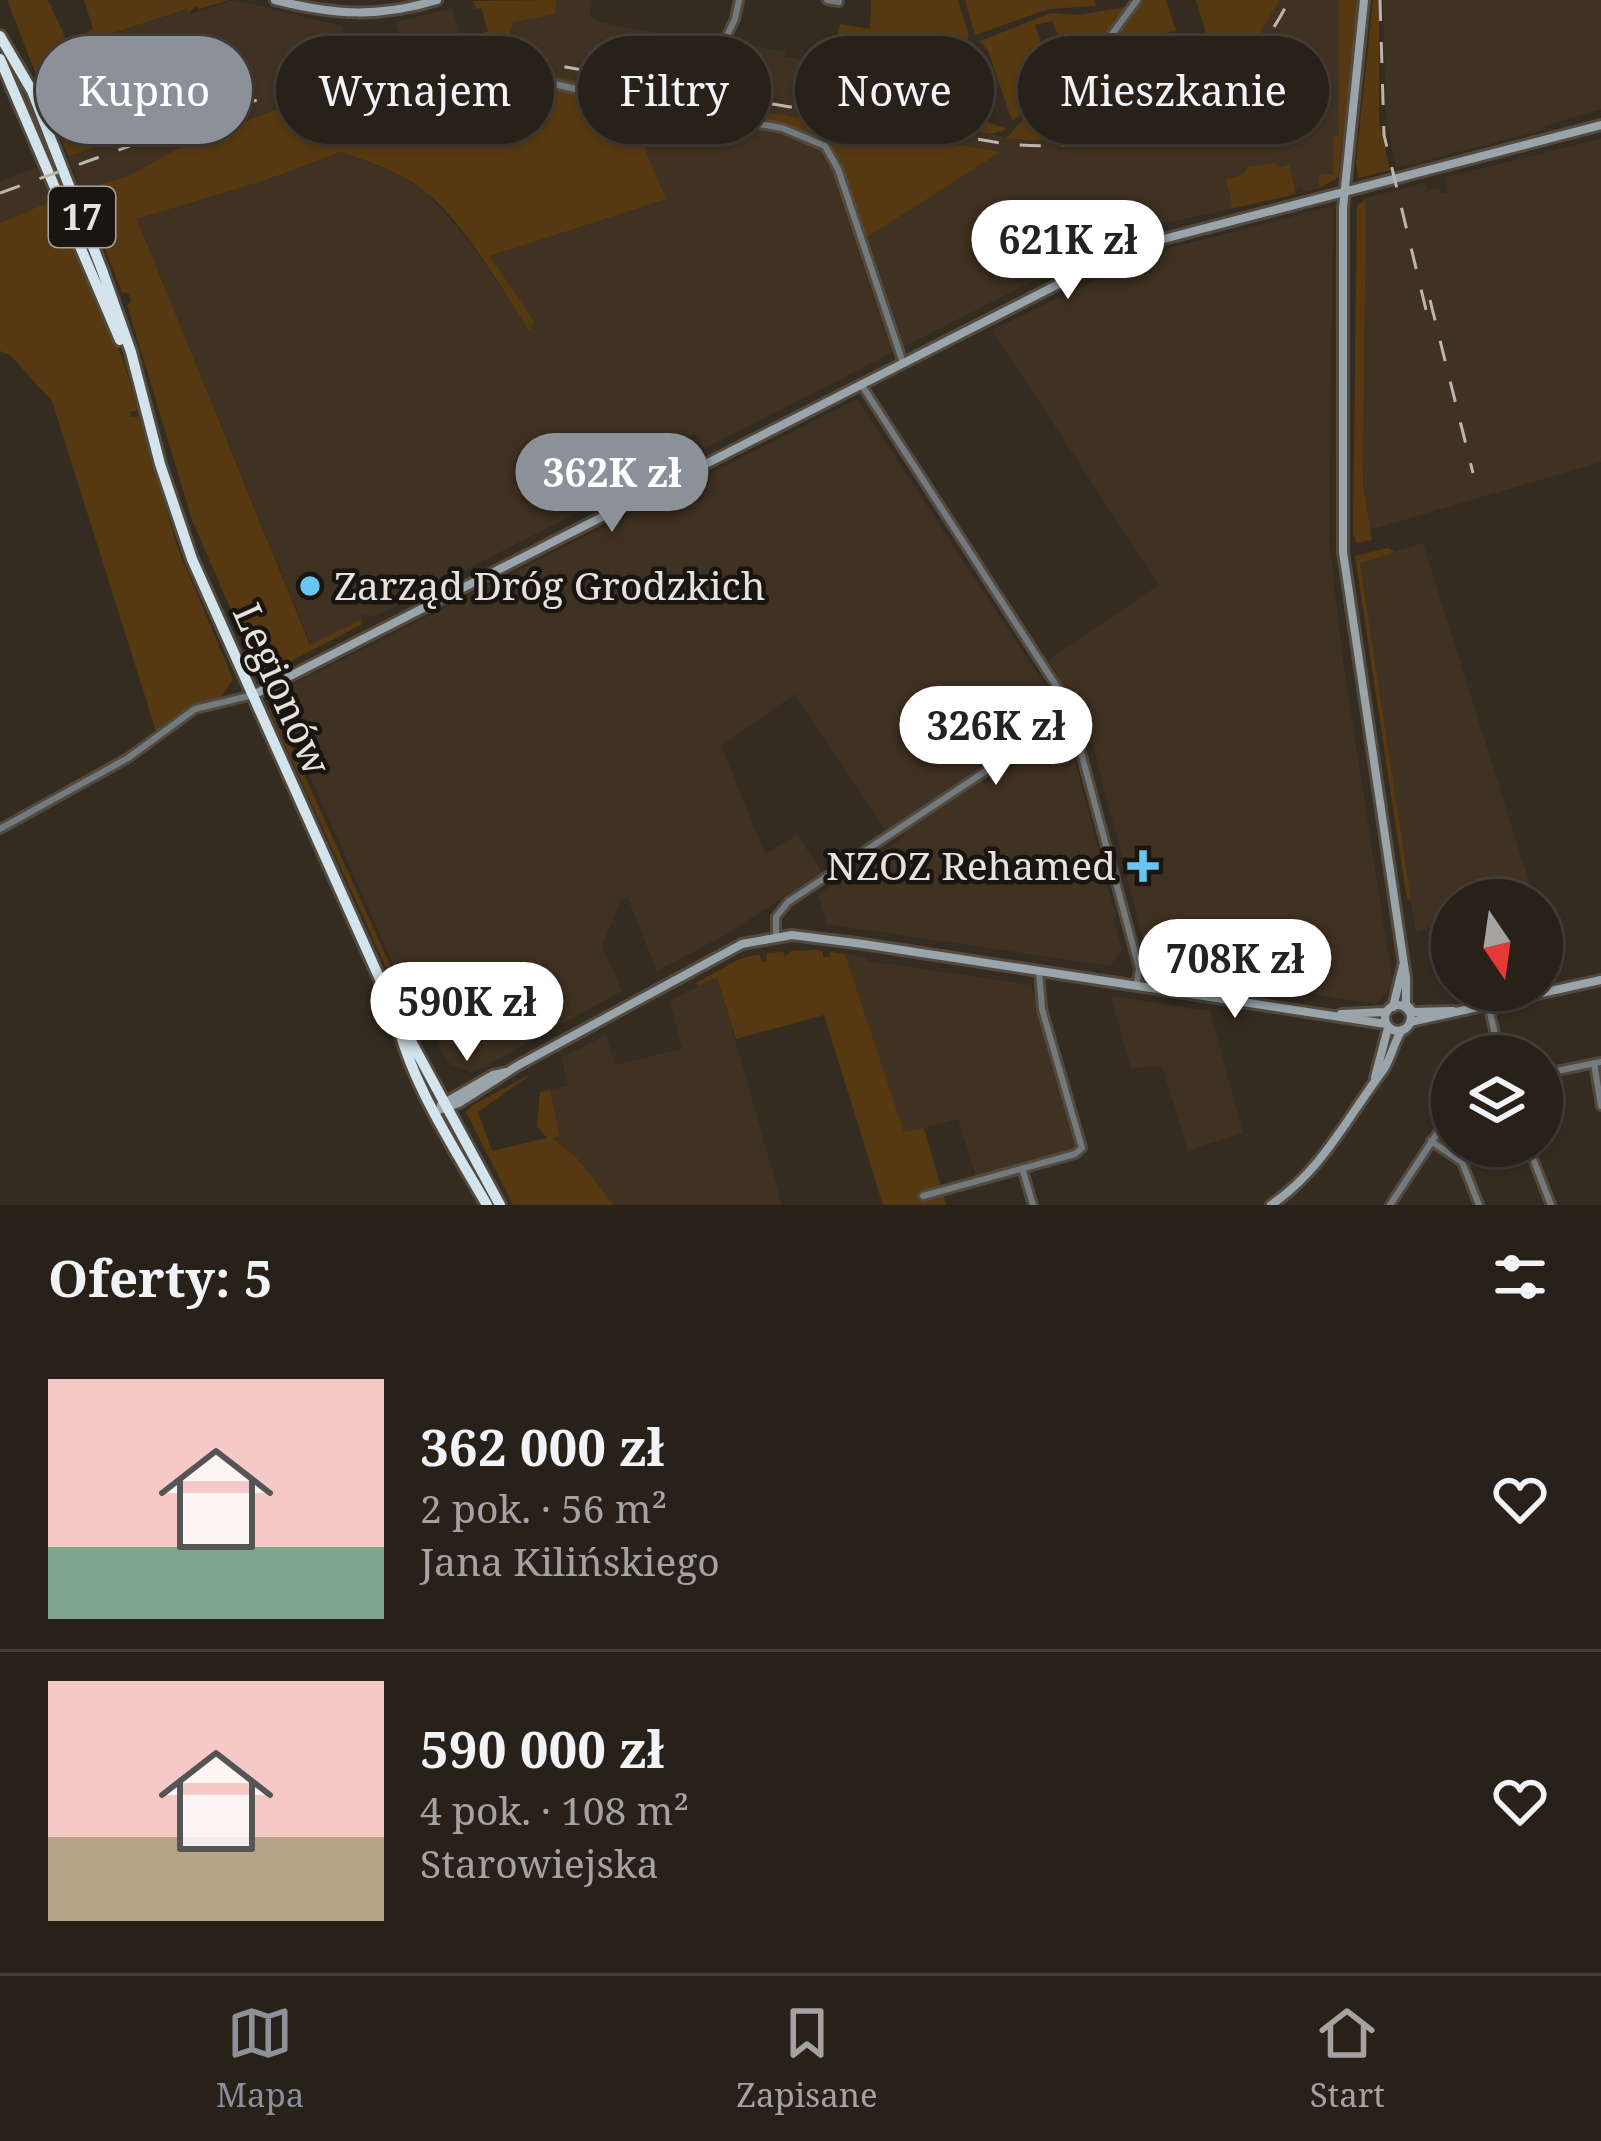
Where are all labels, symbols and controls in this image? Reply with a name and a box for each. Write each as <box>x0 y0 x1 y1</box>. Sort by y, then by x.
chip: Kupno <box>36 36 252 144</box>
chip: Wynajem <box>276 36 554 144</box>
chip: Filtry <box>578 36 771 144</box>
chip: Nowe <box>795 36 994 144</box>
chip: Mieszkanie <box>1018 36 1329 144</box>
road number: 17 <box>49 187 115 247</box>
pin: 621K zł <box>957 200 1179 302</box>
text: 621K zł <box>998 212 1138 265</box>
pin: 362K zł <box>501 433 723 535</box>
text: 362K zł <box>542 445 682 498</box>
place label: Zarząd Dróg Grodzkich <box>334 558 766 611</box>
marker: Zarząd Dróg Grodzkich <box>297 573 323 599</box>
street label: Legionów <box>222 594 345 783</box>
pin: 326K zł <box>885 686 1107 788</box>
text: 326K zł <box>926 698 1066 751</box>
place label: NZOZ Rehamed <box>826 838 1116 891</box>
marker: NZOZ Rehamed <box>1127 850 1159 882</box>
north arrow <box>1431 879 1563 1011</box>
map controls <box>1431 879 1563 1167</box>
pin: 708K zł <box>1124 919 1346 1021</box>
text: 708K zł <box>1165 931 1305 984</box>
pin: 590K zł <box>356 962 578 1064</box>
text: 590K zł <box>397 974 537 1027</box>
button: layers <box>1431 1035 1563 1167</box>
text: Oferty: 5 <box>48 1242 273 1312</box>
icon: filters <box>1487 1244 1553 1310</box>
text: 362 000 zł <box>420 1411 664 1481</box>
icon: home <box>144 1427 288 1571</box>
icon: heart <box>1487 1466 1553 1532</box>
text: 2 pok. · 56 m² <box>420 1481 667 1534</box>
text: Jana Kilińskiego <box>420 1534 720 1587</box>
text: 590 000 zł <box>420 1713 664 1783</box>
icon: home <box>144 1729 288 1873</box>
icon: heart <box>1487 1768 1553 1834</box>
text: 4 pok. · 108 m² <box>420 1783 689 1836</box>
text: Starowiejska <box>420 1836 659 1889</box>
tab: Mapa <box>216 2000 304 2117</box>
tab: Zapisane <box>736 2000 878 2117</box>
tab: Start <box>1310 2000 1385 2117</box>

